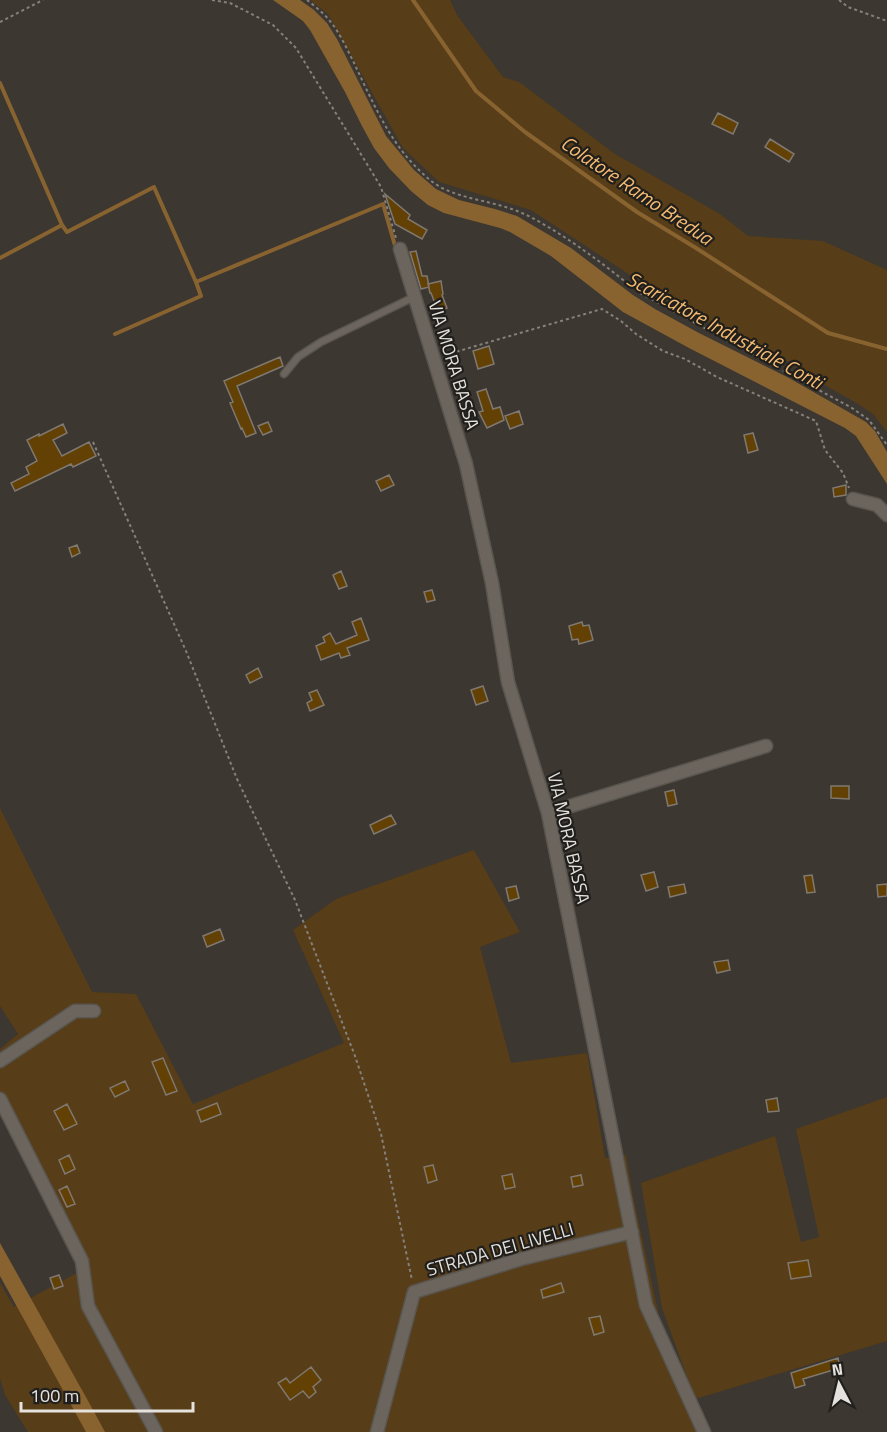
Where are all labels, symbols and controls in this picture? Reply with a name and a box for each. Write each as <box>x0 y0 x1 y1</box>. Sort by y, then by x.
water label: Colatore Ramo Bredua <box>555 127 720 253</box>
water label: Scaricatore Industriale Conti <box>621 263 831 398</box>
street label: VIA MORA BASSA <box>422 297 487 433</box>
street label: VIA MORA BASSA <box>541 770 597 906</box>
street label: STRADA DEI LIVELLI <box>423 1215 577 1283</box>
north arrow <box>809 1354 869 1414</box>
text: N <box>830 1357 844 1382</box>
scale bar <box>21 1375 194 1413</box>
text: 100 m <box>30 1382 79 1409</box>

